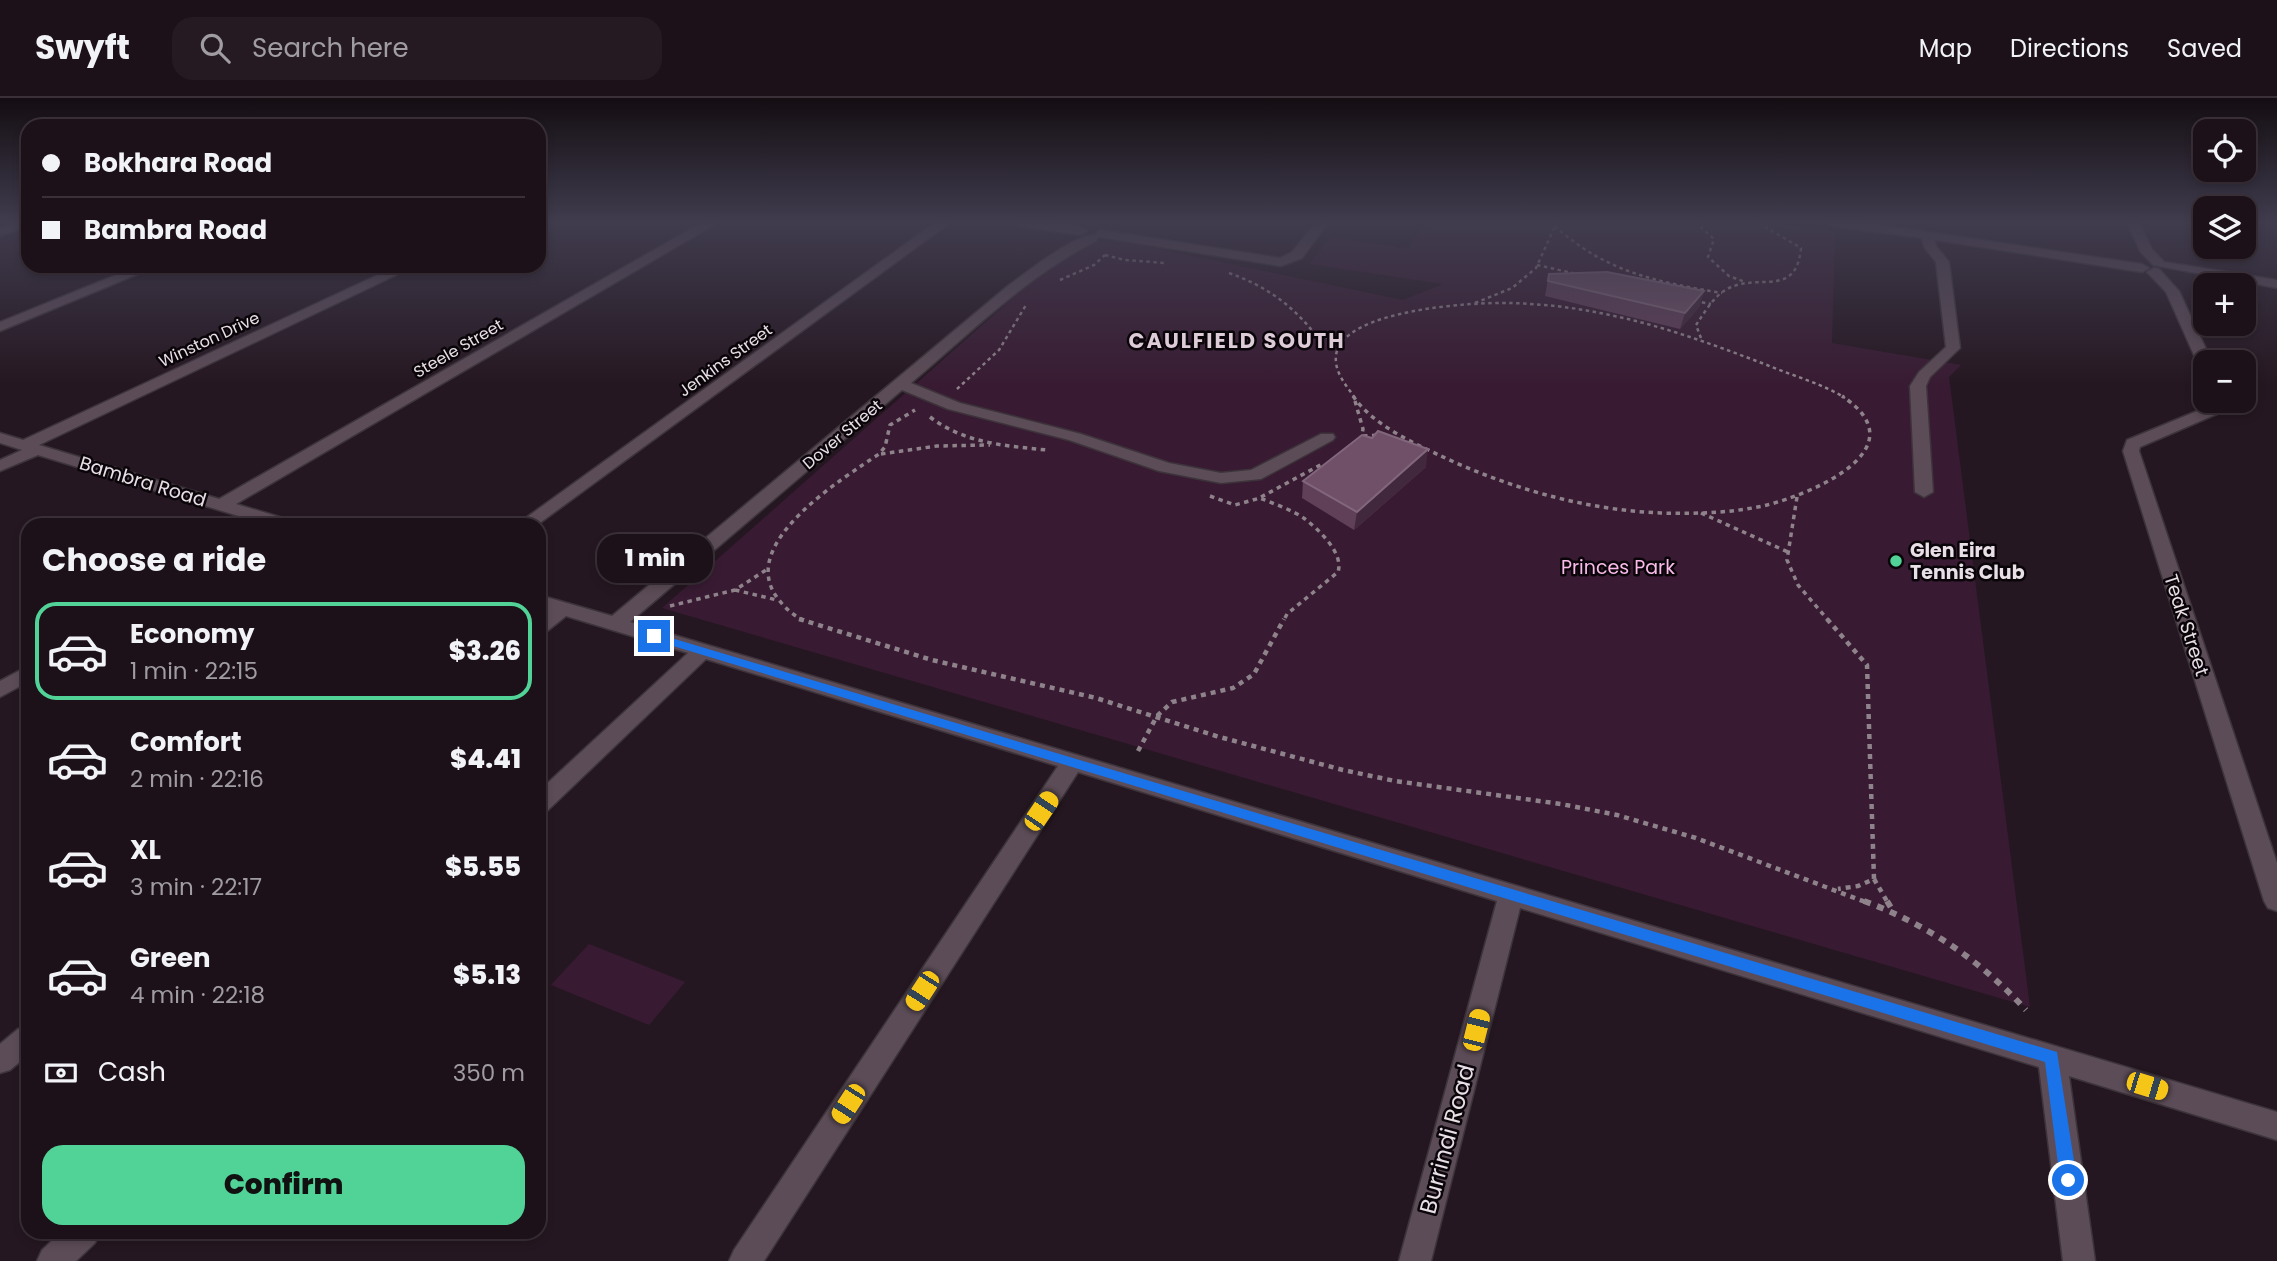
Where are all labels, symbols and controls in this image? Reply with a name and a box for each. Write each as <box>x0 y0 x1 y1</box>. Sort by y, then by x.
search box <box>172 17 662 80</box>
text: Swyft <box>35 24 130 71</box>
icon: search <box>196 29 234 67</box>
text: Search here <box>252 30 409 66</box>
text: Map <box>1919 32 1972 65</box>
text: Directions <box>2010 32 2129 65</box>
text: Saved <box>2167 32 2242 65</box>
map controls <box>2193 119 2256 413</box>
button: locate <box>2193 119 2256 182</box>
text: Bokhara Road <box>84 145 272 181</box>
button: layers <box>2193 196 2256 259</box>
text: Bambra Road <box>84 212 267 248</box>
button: + <box>2193 273 2256 336</box>
street label: Winston Drive <box>155 306 263 373</box>
street label: Steele Street <box>409 313 507 383</box>
street label: Jenkins Street <box>674 319 777 402</box>
district label: CAULFIELD SOUTH <box>1128 326 1346 355</box>
button: − <box>2193 350 2256 413</box>
street label: Dover Street <box>798 394 887 475</box>
street label: Bambra Road <box>76 449 210 514</box>
callout: 1 min <box>596 534 712 584</box>
text: Choose a ride <box>42 537 266 582</box>
place label: Glen Eira Tennis Club <box>1910 537 2025 586</box>
text: 1 min <box>625 542 685 574</box>
marker: Glen Eira Tennis Club <box>1888 553 1904 569</box>
park label: Princes Park <box>1561 554 1675 581</box>
street label: Teak Street <box>2157 571 2216 680</box>
text: Economy <box>130 616 254 652</box>
icon: car <box>46 620 109 683</box>
route end <box>638 620 670 652</box>
text: $3.26 <box>449 633 521 669</box>
text: 1 min · 22:15 <box>130 655 258 687</box>
text: Comfort <box>130 724 242 760</box>
icon: car <box>46 728 109 791</box>
text: $4.41 <box>450 741 521 777</box>
text: 2 min · 22:16 <box>130 763 264 795</box>
car <box>1021 788 1062 834</box>
text: XL <box>130 832 161 868</box>
icon: car <box>46 836 109 899</box>
text: $5.55 <box>445 849 521 885</box>
text: 3 min · 22:17 <box>130 871 262 903</box>
text: Green <box>130 940 211 976</box>
icon: car <box>46 944 109 1007</box>
text: $5.13 <box>453 957 521 993</box>
car <box>902 968 943 1014</box>
text: 4 min · 22:18 <box>130 979 265 1011</box>
car <box>1461 1007 1492 1053</box>
icon: cash <box>42 1054 80 1092</box>
text: Cash <box>98 1054 166 1090</box>
text: 350 m <box>453 1057 525 1089</box>
street label: Burrindi Road <box>1412 1061 1482 1217</box>
car <box>2124 1070 2171 1102</box>
car <box>828 1081 869 1127</box>
button: Confirm <box>42 1145 525 1225</box>
route start <box>2052 1164 2084 1196</box>

